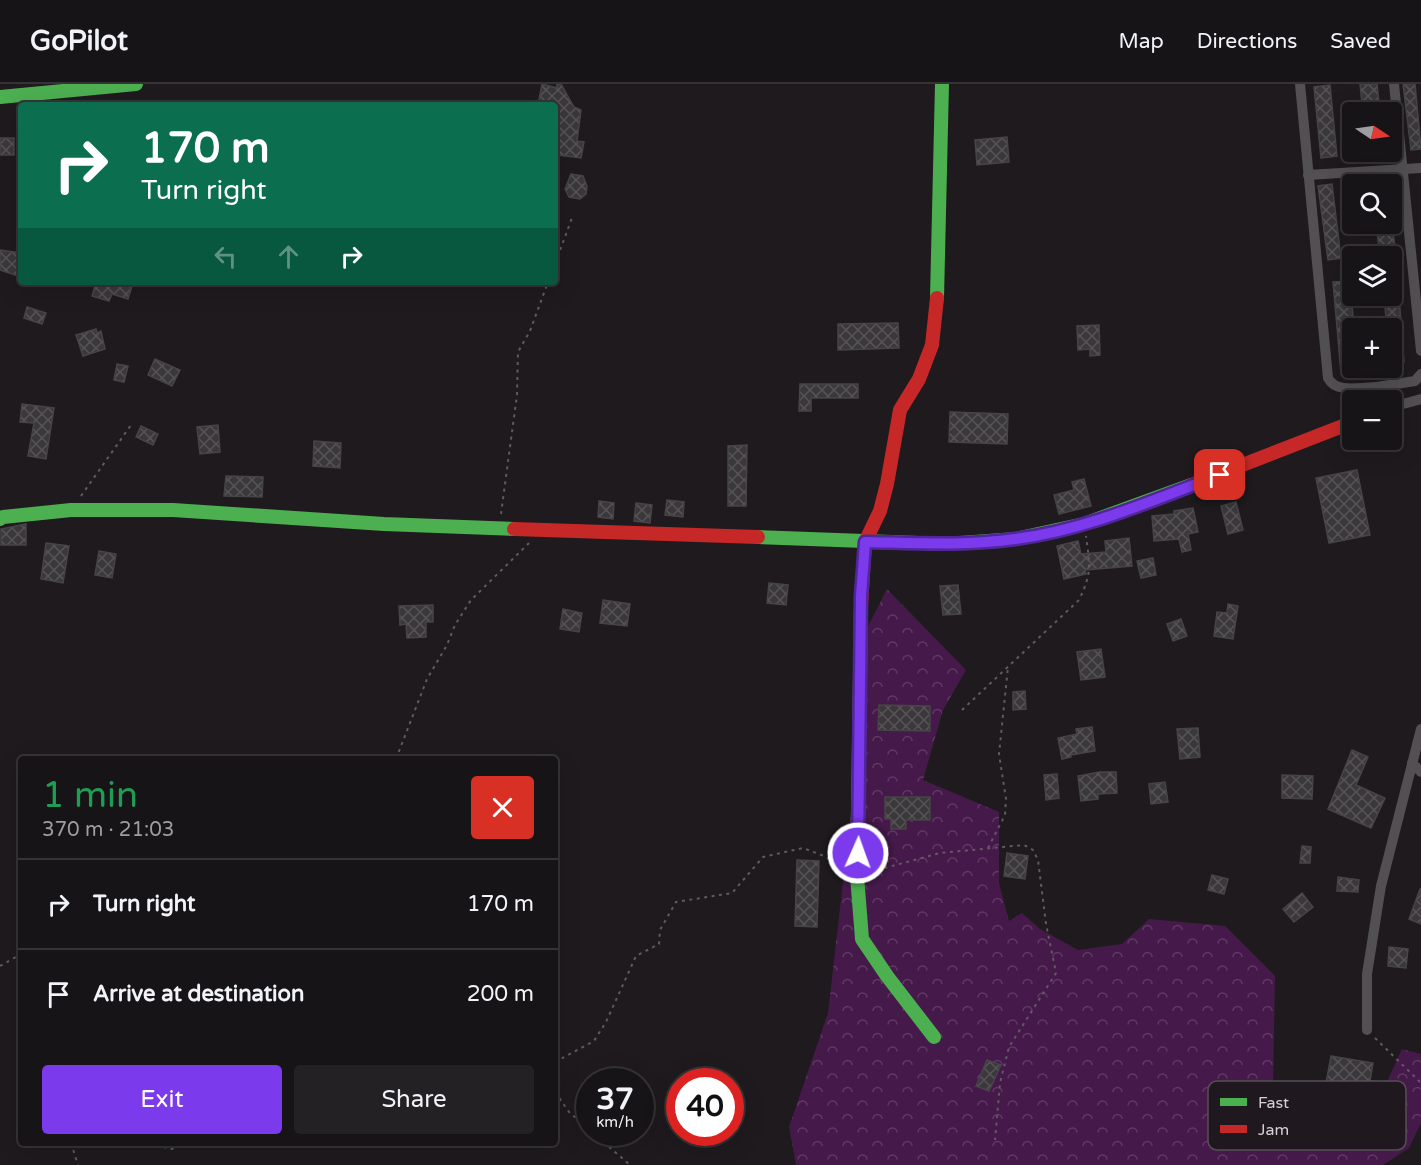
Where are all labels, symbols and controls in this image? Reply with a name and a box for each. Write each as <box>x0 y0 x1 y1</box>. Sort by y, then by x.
text: GoPilot <box>30 24 128 58</box>
text: Map <box>1118 29 1164 54</box>
text: Directions <box>1197 29 1297 54</box>
text: Saved <box>1330 29 1391 54</box>
north arrow <box>1342 102 1402 162</box>
map controls <box>1342 102 1402 450</box>
text: 170 m <box>141 123 270 174</box>
icon: right <box>42 126 120 204</box>
text: Turn right <box>141 174 267 207</box>
button: search <box>1342 174 1402 234</box>
icon: left <box>209 240 242 273</box>
icon: ahead <box>272 240 305 273</box>
icon: right <box>335 240 368 273</box>
button: layers <box>1342 246 1402 306</box>
button: + <box>1342 318 1402 378</box>
button: − <box>1342 390 1402 450</box>
pin <box>1194 449 1245 500</box>
icon: arrive <box>1203 458 1236 491</box>
text: 1 min <box>42 774 138 817</box>
button: close <box>471 776 534 839</box>
text: 370 m · 21:03 <box>42 818 174 842</box>
position arrow <box>826 821 890 885</box>
icon: right <box>42 888 75 921</box>
text: Turn right <box>93 891 195 917</box>
text: 170 m <box>467 891 534 917</box>
icon: arrive <box>42 978 75 1011</box>
text: Arrive at destination <box>93 981 304 1007</box>
text: 200 m <box>467 981 534 1007</box>
button: Exit <box>42 1065 282 1134</box>
button: Share <box>294 1065 534 1134</box>
speed limit sign: 40 <box>666 1068 744 1146</box>
text: 37 <box>596 1081 634 1118</box>
legend <box>1208 1081 1406 1150</box>
text: Fast <box>1258 1093 1289 1113</box>
text: km/h <box>596 1113 634 1131</box>
text: Jam <box>1258 1120 1289 1140</box>

